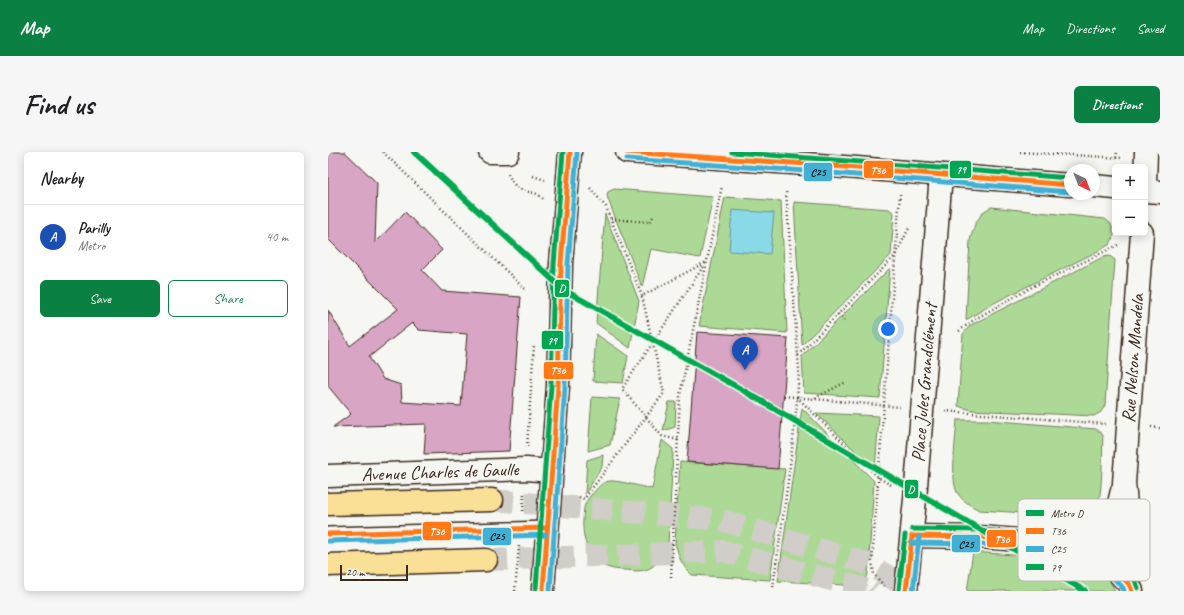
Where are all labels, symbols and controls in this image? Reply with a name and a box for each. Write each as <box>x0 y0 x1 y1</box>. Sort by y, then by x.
text: Map <box>20 16 50 40</box>
text: Map <box>1023 20 1044 37</box>
text: Directions <box>1066 20 1115 37</box>
text: Saved <box>1137 20 1164 37</box>
button: Directions <box>1074 86 1160 123</box>
text: Find us <box>24 87 94 122</box>
line badge: T36 <box>863 160 894 179</box>
line badge: 79 <box>949 160 972 179</box>
line badge: C25 <box>803 162 833 182</box>
text: 79 <box>956 162 967 176</box>
text: T36 <box>870 163 886 177</box>
north arrow <box>1064 164 1100 200</box>
map controls <box>1112 164 1148 236</box>
button: + <box>1112 164 1148 200</box>
text: C25 <box>811 165 827 179</box>
text: Nearby <box>40 168 83 189</box>
button: − <box>1112 200 1148 236</box>
text: Parilly <box>78 219 110 238</box>
text: A <box>50 229 56 245</box>
text: 40 m <box>266 229 288 245</box>
text: Metro <box>78 238 105 254</box>
line badge: D <box>554 279 570 298</box>
button: Save <box>40 280 160 317</box>
button: Share <box>168 280 288 317</box>
text: D <box>559 281 567 295</box>
street label: Rue Nelson Mandela <box>1116 292 1150 424</box>
street label: Place Jules Grandclément <box>906 300 943 463</box>
your location <box>878 319 898 339</box>
line badge: 79 <box>541 330 564 350</box>
text: 79 <box>547 333 558 347</box>
pin: A <box>732 337 758 370</box>
line badge: T36 <box>543 361 574 380</box>
text: T36 <box>550 363 566 377</box>
street label: Avenue Charles de Gaulle <box>361 457 521 487</box>
line badge: D <box>904 479 919 499</box>
text: D <box>908 482 916 496</box>
legend <box>1018 499 1150 581</box>
text: Metro D <box>1051 506 1085 520</box>
line badge: T36 <box>422 521 452 541</box>
text: T36 <box>429 524 445 538</box>
text: T36 <box>1051 524 1067 538</box>
line badge: C25 <box>482 527 512 546</box>
text: C25 <box>490 529 506 543</box>
line badge: T36 <box>986 529 1017 548</box>
text: T36 <box>994 532 1010 546</box>
line badge: C25 <box>951 534 981 553</box>
text: C25 <box>959 537 975 551</box>
text: C25 <box>1051 542 1067 556</box>
text: 79 <box>1051 560 1062 574</box>
scale bar <box>340 563 408 582</box>
text: 20 m <box>346 565 365 579</box>

